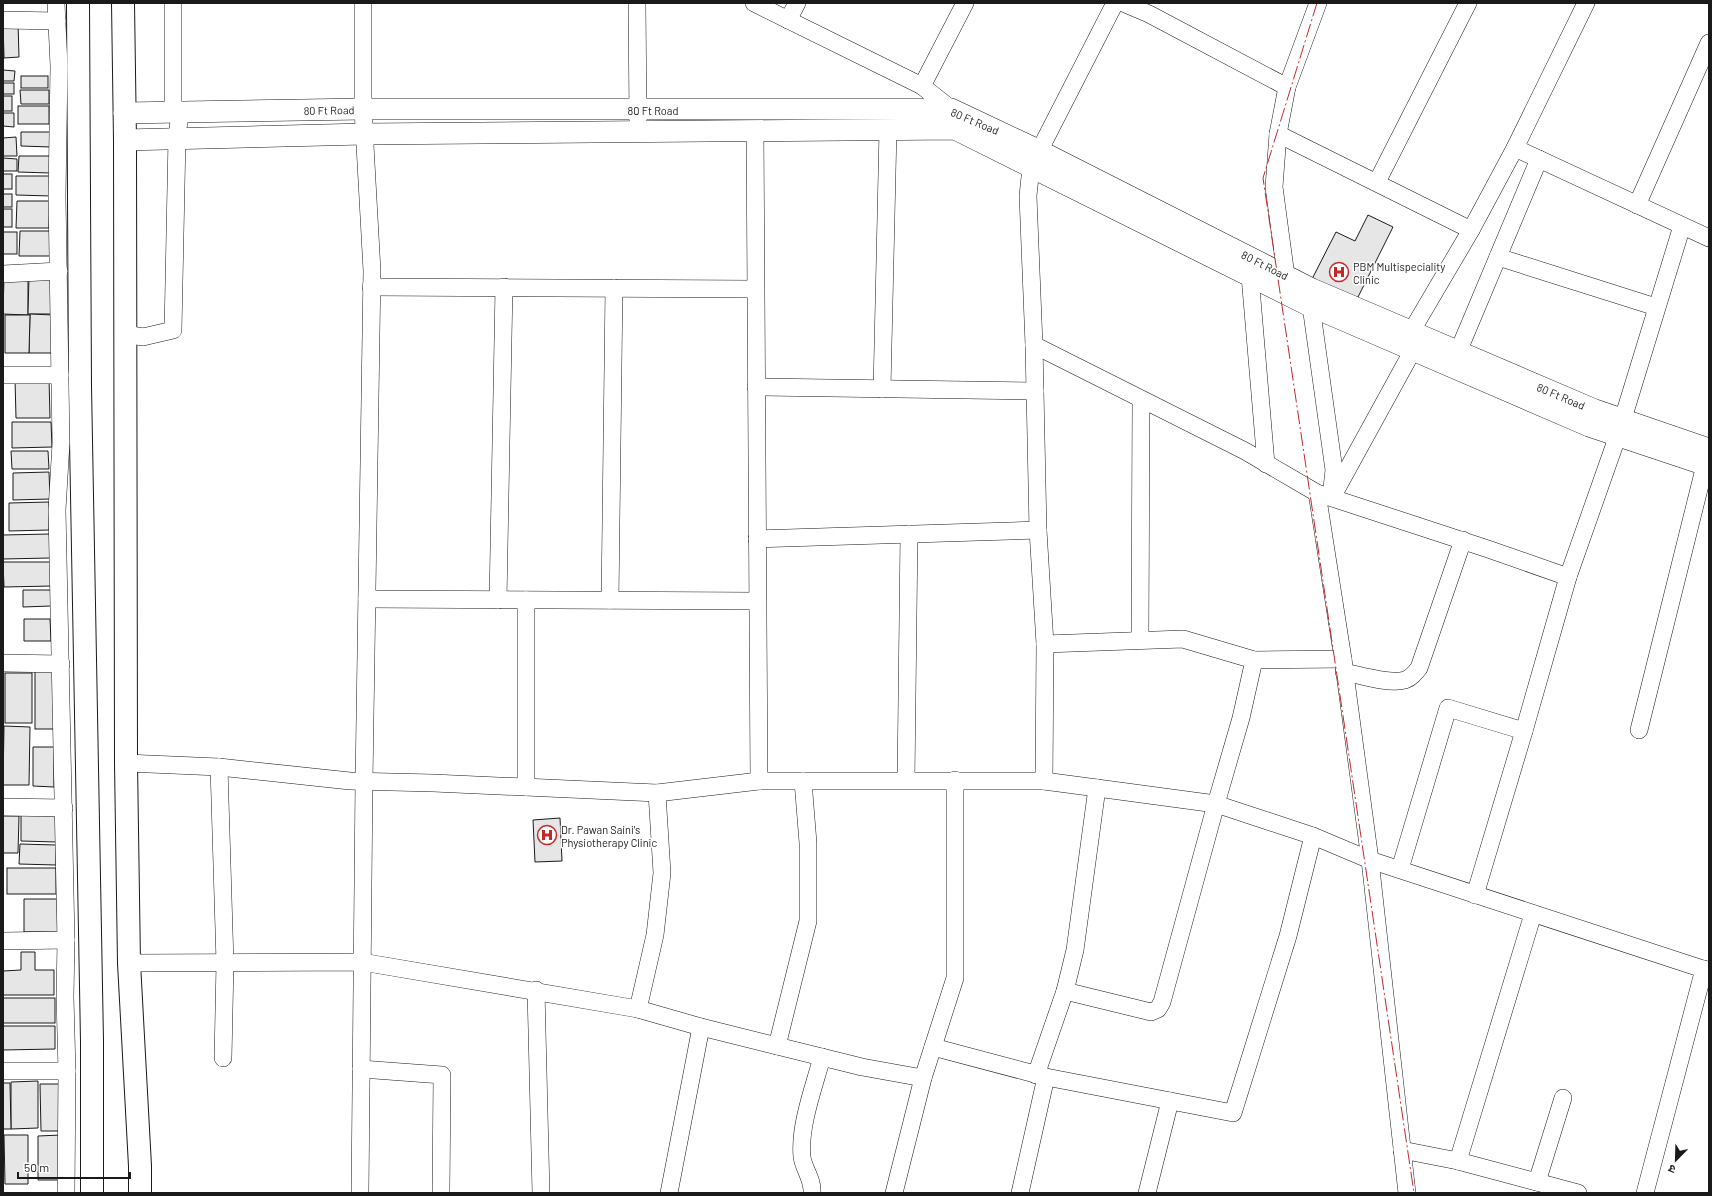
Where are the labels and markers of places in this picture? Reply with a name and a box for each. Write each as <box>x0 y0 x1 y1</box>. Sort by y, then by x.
place label: PBM Multispeciality Clinic <box>1353 260 1445 286</box>
hospital icon: PBM Multispeciality Clinic <box>1328 261 1350 283</box>
place label: Dr. Pawan Saini's Physiotherapy Clinic <box>561 823 657 849</box>
hospital icon: Dr. Pawan Saini's Physiotherapy Clinic <box>536 824 558 846</box>

